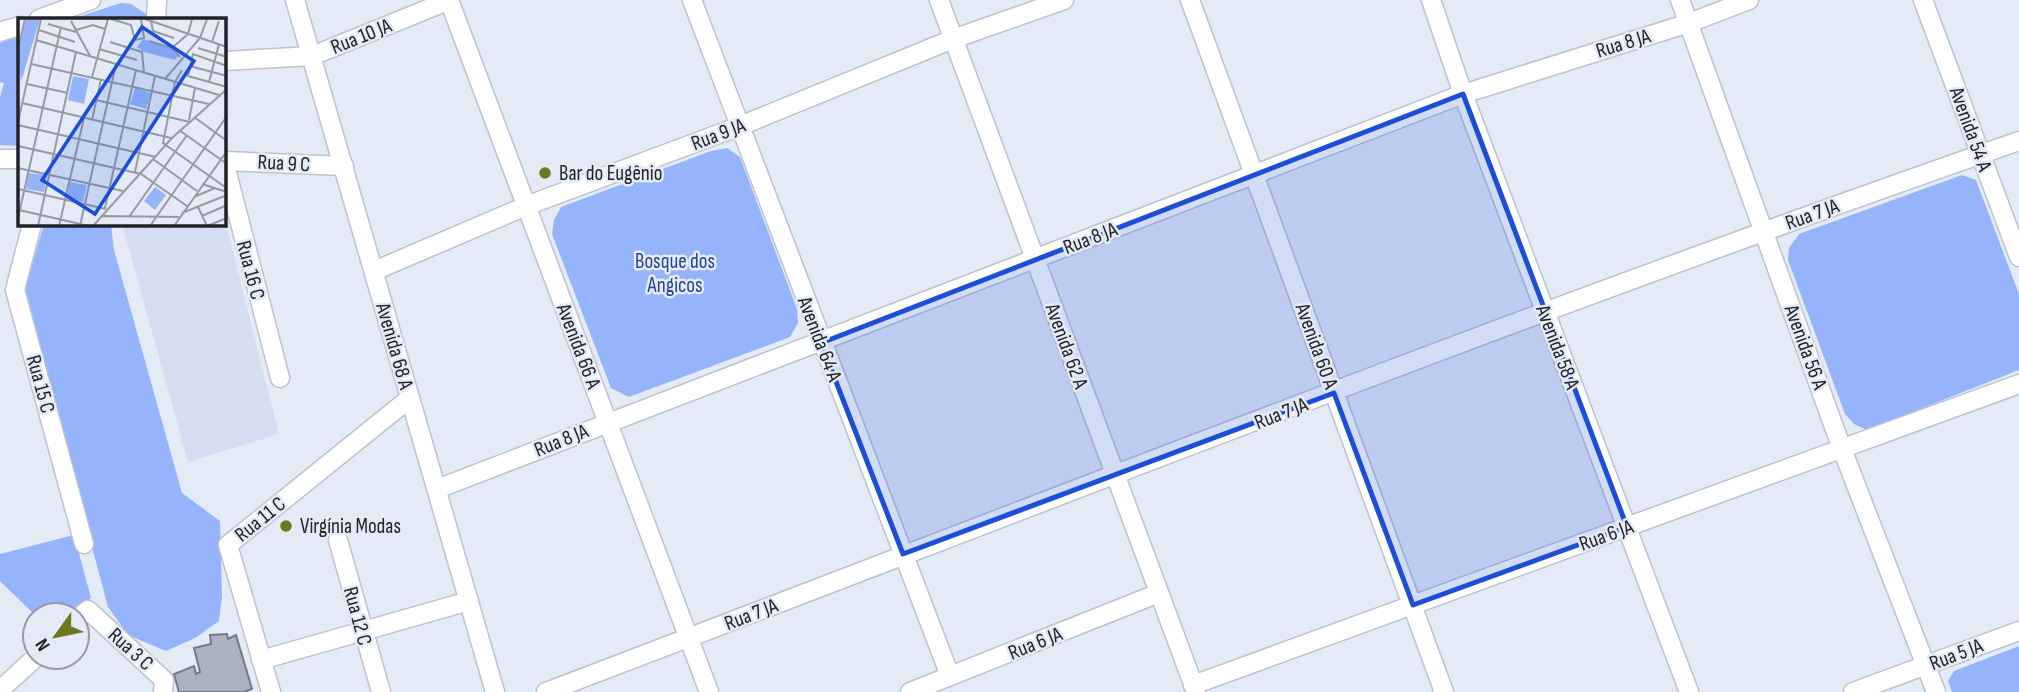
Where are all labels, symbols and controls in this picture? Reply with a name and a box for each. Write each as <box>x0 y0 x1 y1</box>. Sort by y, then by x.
street label: Rua 10 JA <box>327 13 396 60</box>
inset map <box>18 18 226 226</box>
street label: Rua 8 JA <box>1593 23 1654 64</box>
street label: Avenida 54 A <box>1943 83 1998 176</box>
street label: Rua 9 JA <box>688 112 750 156</box>
street label: Rua 9 C <box>257 150 311 177</box>
place label: Bar do Eugênio <box>559 161 662 186</box>
marker: Bar do Eugênio <box>537 165 553 181</box>
street label: Rua 7 JA <box>1782 193 1843 236</box>
street label: Rua 8 JA <box>1060 216 1122 260</box>
street label: Rua 16 C <box>231 238 270 302</box>
park label: Bosque dos Angicos <box>635 249 715 298</box>
street label: Avenida 64 A <box>792 292 847 386</box>
street label: Avenida 68 A <box>370 299 419 393</box>
street label: Avenida 66 A <box>551 299 607 393</box>
street label: Avenida 62 A <box>1039 299 1094 393</box>
street label: Avenida 60 A <box>1289 299 1344 393</box>
street label: Avenida 58 A <box>1530 301 1585 394</box>
street label: Avenida 56 A <box>1778 301 1833 394</box>
street label: Rua 15 C <box>21 352 60 416</box>
street label: Rua 7 JA <box>1251 392 1312 435</box>
street label: Rua 8 JA <box>531 418 593 462</box>
street label: Rua 11 C <box>230 491 291 547</box>
place label: Virgínia Modas <box>300 514 401 539</box>
street label: Rua 6 JA <box>1576 514 1638 557</box>
marker: Virgínia Modas <box>278 518 294 534</box>
street label: Rua 12 C <box>338 584 377 648</box>
street label: Rua 7 JA <box>721 593 782 636</box>
north arrow <box>21 601 91 671</box>
street label: Rua 6 JA <box>1005 621 1067 665</box>
street label: Rua 3 C <box>103 623 158 676</box>
street label: Rua 5 JA <box>1926 633 1987 676</box>
text: N <box>31 634 55 655</box>

